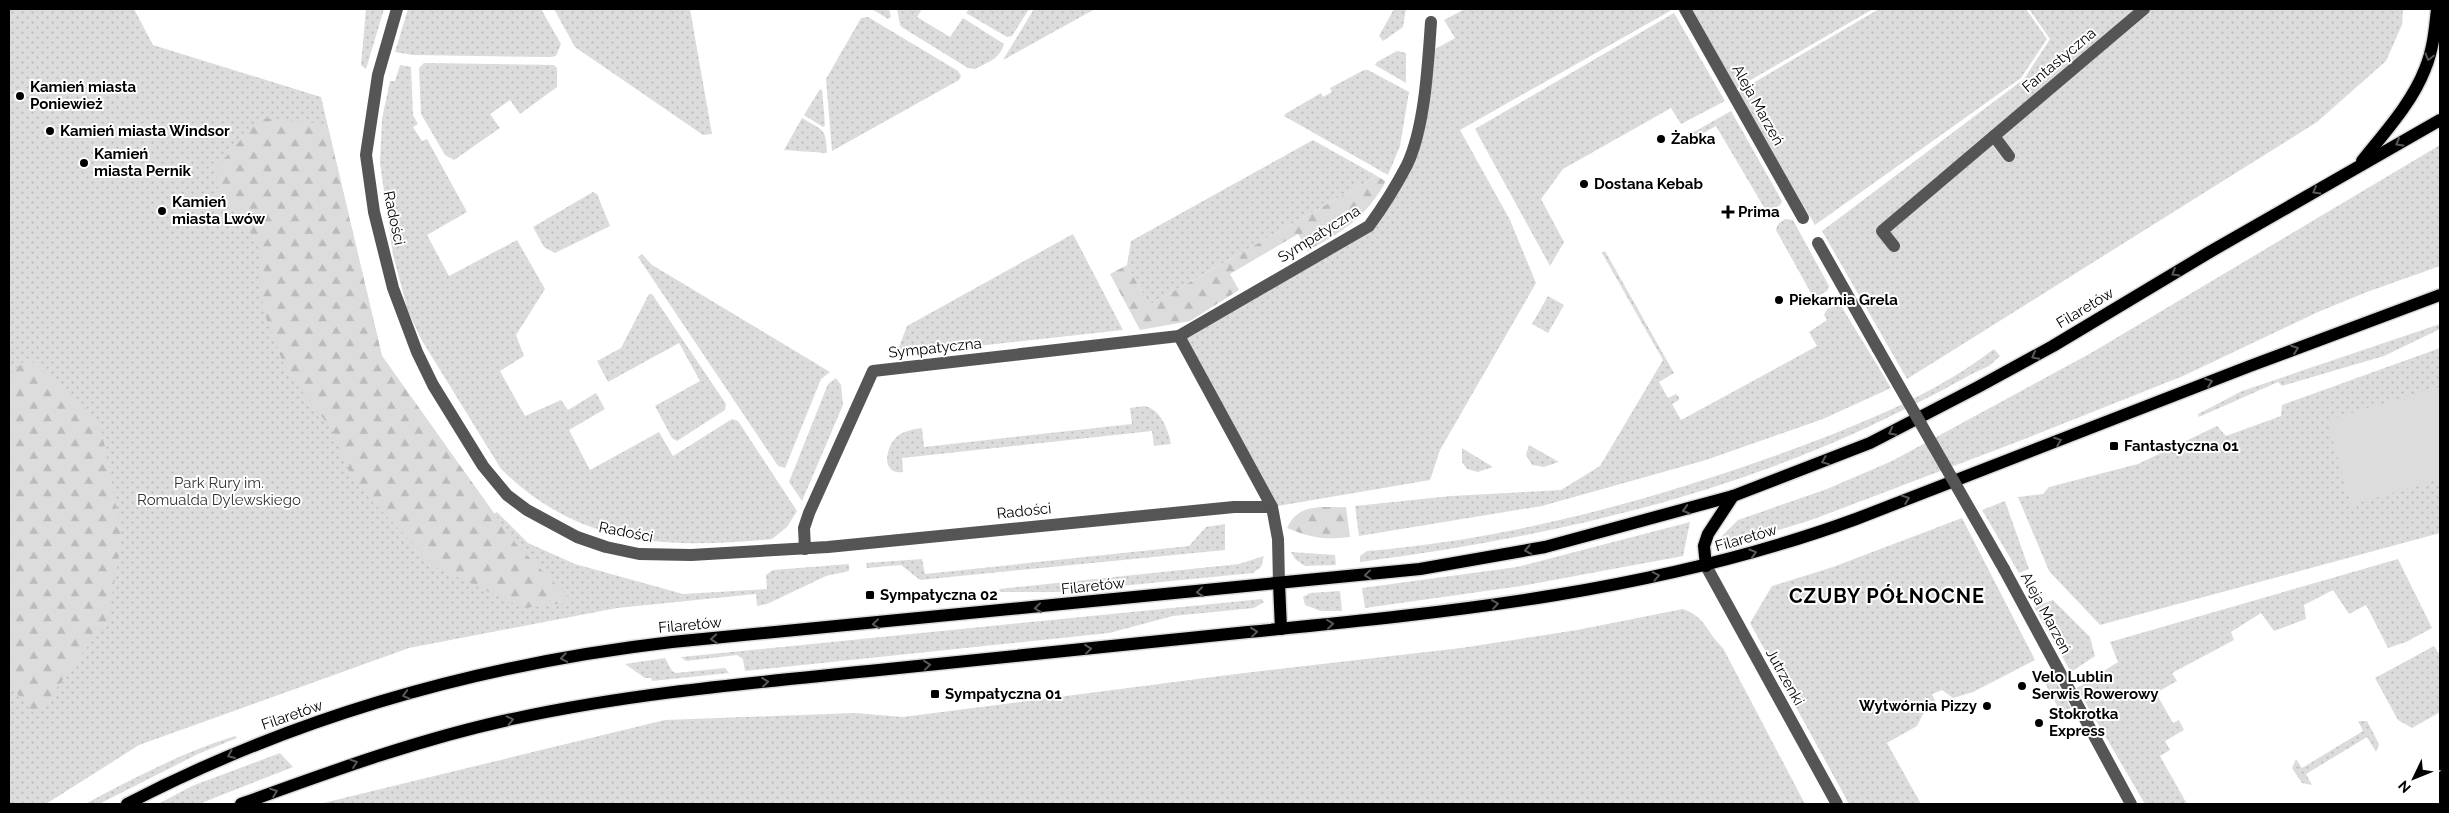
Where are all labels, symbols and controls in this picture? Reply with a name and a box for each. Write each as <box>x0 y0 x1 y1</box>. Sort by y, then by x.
street label: Fantastyczna <box>2019 24 2099 96</box>
one-way arrow <box>2424 52 2435 61</box>
street label: Aleja Marzeń <box>1728 61 1788 149</box>
place label: Kamień miasta Poniewież <box>30 78 137 113</box>
marker: Kamień miasta Poniewież <box>14 90 26 102</box>
place label: Kamień miasta Windsor <box>60 122 230 140</box>
marker: Kamień miasta Windsor <box>44 125 56 137</box>
place label: Żabka <box>1671 130 1716 148</box>
marker: Żabka <box>1655 133 1667 145</box>
one-way arrow <box>2395 137 2404 147</box>
place label: Kamień miasta Pernik <box>94 145 192 180</box>
marker: Kamień miasta Pernik <box>78 157 90 169</box>
place label: Dostana Kebab <box>1594 175 1703 193</box>
marker: Dostana Kebab <box>1578 178 1590 190</box>
one-way arrow <box>2312 185 2321 195</box>
street label: Radości <box>379 189 409 247</box>
place label: Kamień miasta Lwów <box>172 193 266 228</box>
street label: Sympatyczna <box>1275 202 1363 266</box>
place label: Prima <box>1738 203 1780 221</box>
marker: Kamień miasta Lwów <box>156 205 168 217</box>
marker: Prima <box>1722 206 1734 218</box>
one-way arrow <box>2172 267 2181 277</box>
street label: Filaretów <box>2053 284 2117 332</box>
place label: Piekarnia Grela <box>1789 291 1898 309</box>
marker: Piekarnia Grela <box>1773 294 1785 306</box>
street label: Sympatyczna <box>888 334 982 362</box>
one-way arrow <box>2290 345 2299 355</box>
one-way arrow <box>2032 350 2041 360</box>
one-way arrow <box>2204 378 2213 388</box>
one-way arrow <box>1888 426 1897 436</box>
one-way arrow <box>2053 437 2061 447</box>
place label: Fantastyczna 01 <box>2124 437 2239 455</box>
marker: Fantastyczna 01 <box>2108 440 2120 452</box>
one-way arrow <box>1821 454 1830 465</box>
park label: Park Rury im. Romualda Dylewskiego <box>137 474 301 509</box>
one-way arrow <box>1901 495 1910 506</box>
street label: Radości <box>996 499 1052 523</box>
one-way arrow <box>1682 504 1690 514</box>
street label: Radości <box>597 518 655 546</box>
street label: Filaretów <box>1713 521 1779 555</box>
one-way arrow <box>1524 544 1533 555</box>
one-way arrow <box>1748 548 1756 558</box>
one-way arrow <box>1364 569 1372 580</box>
street label: Aleja Marzeń <box>2017 569 2075 657</box>
one-way arrow <box>1651 572 1660 582</box>
street label: Filaretów <box>1060 574 1126 598</box>
district label: CZUBY PÓŁNOCNE <box>1789 584 1985 608</box>
place label: Sympatyczna 02 <box>880 586 998 604</box>
one-way arrow <box>1195 586 1203 597</box>
marker: Sympatyczna 02 <box>864 589 876 601</box>
one-way arrow <box>1492 599 1500 610</box>
one-way arrow <box>1034 602 1042 613</box>
street label: Filaretów <box>657 613 723 637</box>
one-way arrow <box>872 618 880 629</box>
one-way arrow <box>1326 619 1334 630</box>
one-way arrow <box>1250 627 1258 638</box>
one-way arrow <box>710 633 718 644</box>
one-way arrow <box>1085 644 1093 655</box>
street label: Jutrzenki <box>1762 645 1808 709</box>
one-way arrow <box>560 652 569 663</box>
one-way arrow <box>923 660 931 671</box>
place label: Velo Lublin Serwis Rowerowy <box>2032 668 2159 703</box>
one-way arrow <box>761 677 769 688</box>
marker: Velo Lublin Serwis Rowerowy <box>2016 680 2028 692</box>
place label: Sympatyczna 01 <box>945 685 1062 703</box>
marker: Sympatyczna 01 <box>929 688 941 700</box>
one-way arrow <box>402 689 410 700</box>
street label: Filaretów <box>259 696 325 734</box>
place label: Wytwórnia Pizzy <box>1859 697 1978 715</box>
marker: Wytwórnia Pizzy <box>1981 700 1993 712</box>
place label: Stokrotka Express <box>2049 705 2119 740</box>
one-way arrow <box>506 715 515 726</box>
marker: Stokrotka Express <box>2033 717 2045 729</box>
one-way arrow <box>227 749 236 760</box>
north arrow <box>2389 753 2439 803</box>
one-way arrow <box>349 759 358 769</box>
text: N <box>2395 778 2414 796</box>
one-way arrow <box>270 788 278 798</box>

